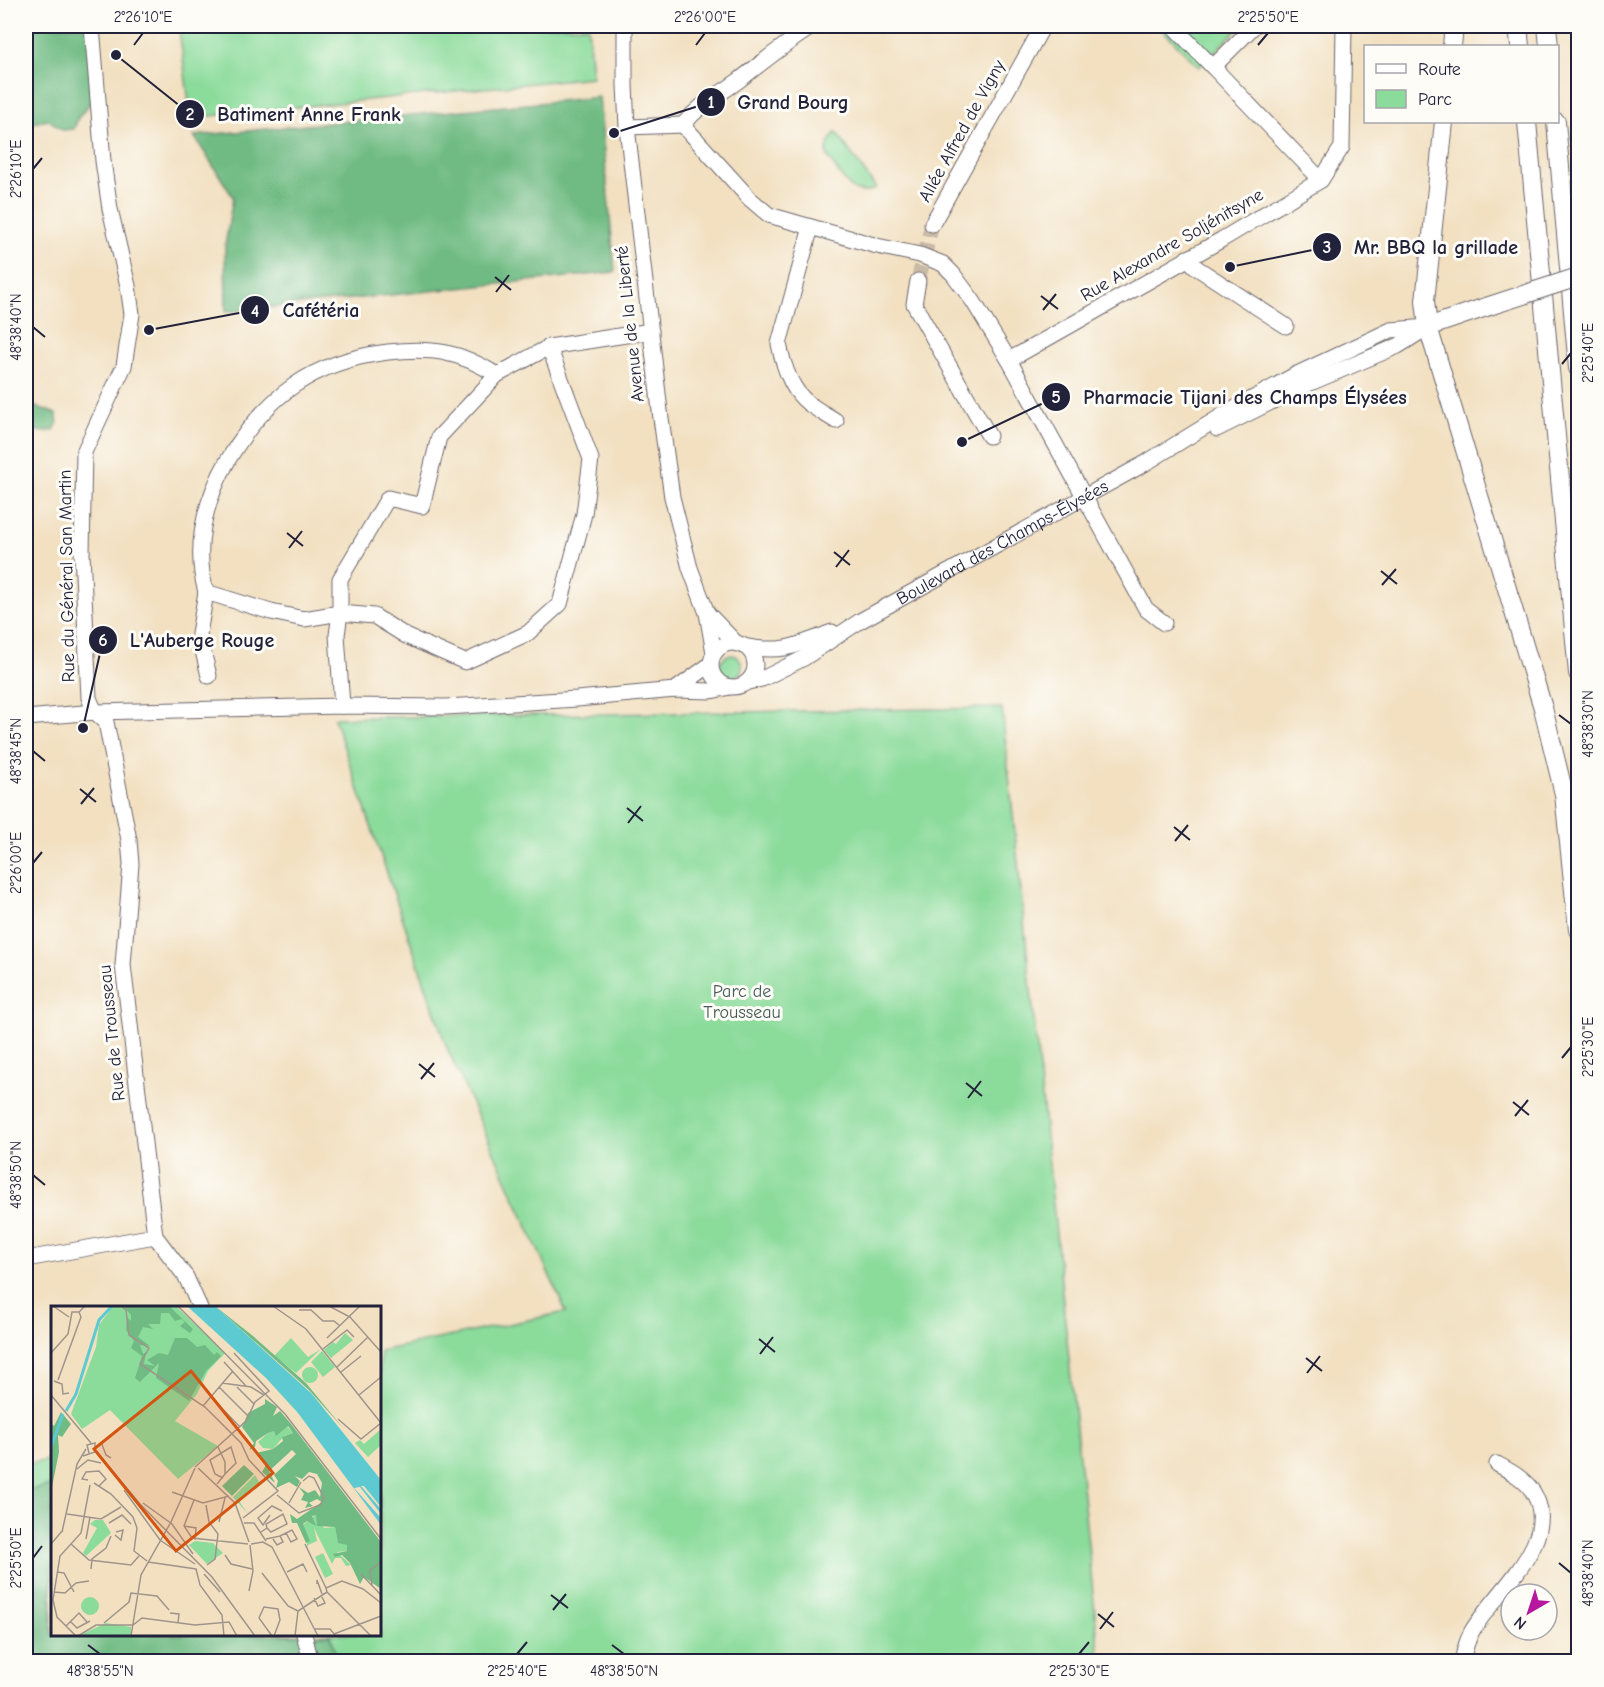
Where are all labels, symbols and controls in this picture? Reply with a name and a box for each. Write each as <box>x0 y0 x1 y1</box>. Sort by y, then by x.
text: 2°26'10"E <box>114 8 172 26</box>
text: 2°26'00"E <box>674 8 736 26</box>
text: 2°25'50"E <box>1238 8 1298 26</box>
legend <box>1364 45 1559 123</box>
street label: Allée Alfred de Vigny <box>914 56 1010 206</box>
text: Route <box>1418 59 1461 80</box>
callout: Grand Bourg <box>696 83 861 121</box>
text: Parc <box>1418 89 1452 110</box>
text: Grand Bourg <box>737 91 849 114</box>
text: 1 <box>707 92 715 113</box>
callout: Batiment Anne Frank <box>175 95 413 133</box>
text: Batiment Anne Frank <box>217 103 401 126</box>
text: 2 <box>186 104 195 125</box>
text: 2°26'10"E <box>7 140 25 198</box>
street label: Rue Alexandre Soljénitsyne <box>1077 184 1267 306</box>
callout: Mr. BBQ la grillade <box>1312 228 1530 266</box>
text: Mr. BBQ la grillade <box>1354 236 1518 259</box>
text: 3 <box>1323 237 1331 258</box>
street label: Avenue de la Liberté <box>611 245 649 403</box>
callout: Cafétéria <box>240 291 371 329</box>
text: 48°38'40"N <box>7 293 25 361</box>
text: Cafétéria <box>283 299 359 322</box>
text: 4 <box>251 301 259 322</box>
text: 2°25'40"E <box>1579 323 1597 383</box>
callout: Pharmacie Tijani des Champs Élysées <box>1041 378 1418 416</box>
text: Pharmacie Tijani des Champs Élysées <box>1083 385 1407 409</box>
text: 5 <box>1051 387 1061 408</box>
street label: Rue du Général San Martin <box>55 470 79 682</box>
street label: Boulevard des Champs-Élysées <box>893 475 1112 609</box>
callout: L'Auberge Rouge <box>88 621 286 659</box>
text: L'Auberge Rouge <box>130 629 274 652</box>
text: 6 <box>98 630 108 651</box>
text: 48°38'30"N <box>1579 690 1597 758</box>
text: 48°38'45"N <box>7 718 25 784</box>
text: 2°26'00"E <box>7 832 25 894</box>
street label: Rue de Trousseau <box>94 964 130 1102</box>
park label: Parc de Trousseau <box>703 981 781 1023</box>
text: 2°25'30"E <box>1579 1017 1597 1077</box>
text: 48°38'50"N <box>7 1141 25 1209</box>
inset map <box>51 1306 381 1636</box>
text: 2°25'50"E <box>7 1528 25 1588</box>
text: 48°38'40"N <box>1579 1539 1597 1607</box>
north arrow <box>1499 1582 1559 1642</box>
text: N <box>1510 1613 1530 1633</box>
text: 48°38'55"N <box>66 1662 134 1680</box>
text: 2°25'40"E <box>487 1662 547 1680</box>
text: 48°38'50"N <box>590 1662 658 1680</box>
text: 2°25'30"E <box>1049 1662 1109 1680</box>

